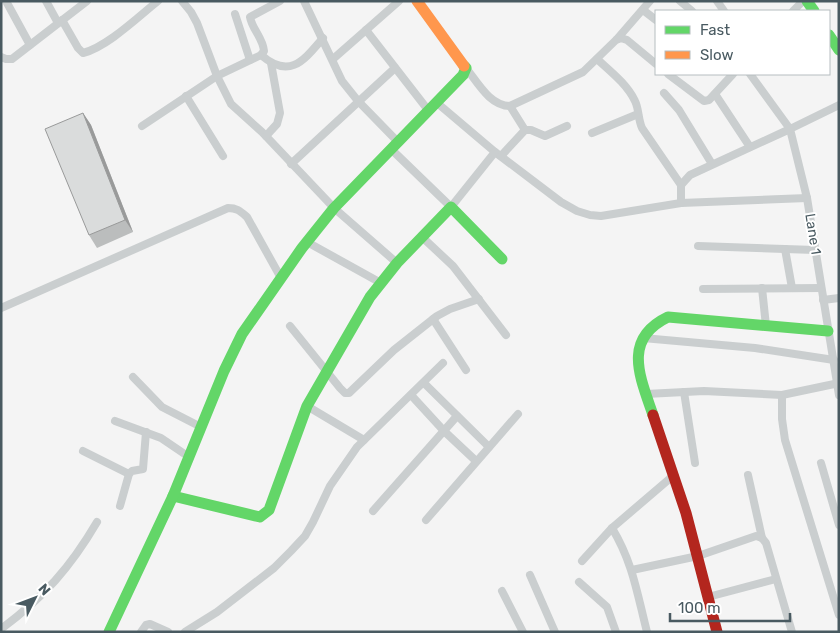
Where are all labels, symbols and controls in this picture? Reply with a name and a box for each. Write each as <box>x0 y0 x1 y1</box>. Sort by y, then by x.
legend <box>655 10 830 75</box>
text: Fast <box>700 21 730 39</box>
text: Slow <box>700 46 733 64</box>
street label: Lane 1 <box>801 212 825 256</box>
north arrow <box>10 573 60 623</box>
text: N <box>35 580 54 599</box>
scale bar <box>670 590 790 622</box>
text: 100 m <box>678 599 720 617</box>

